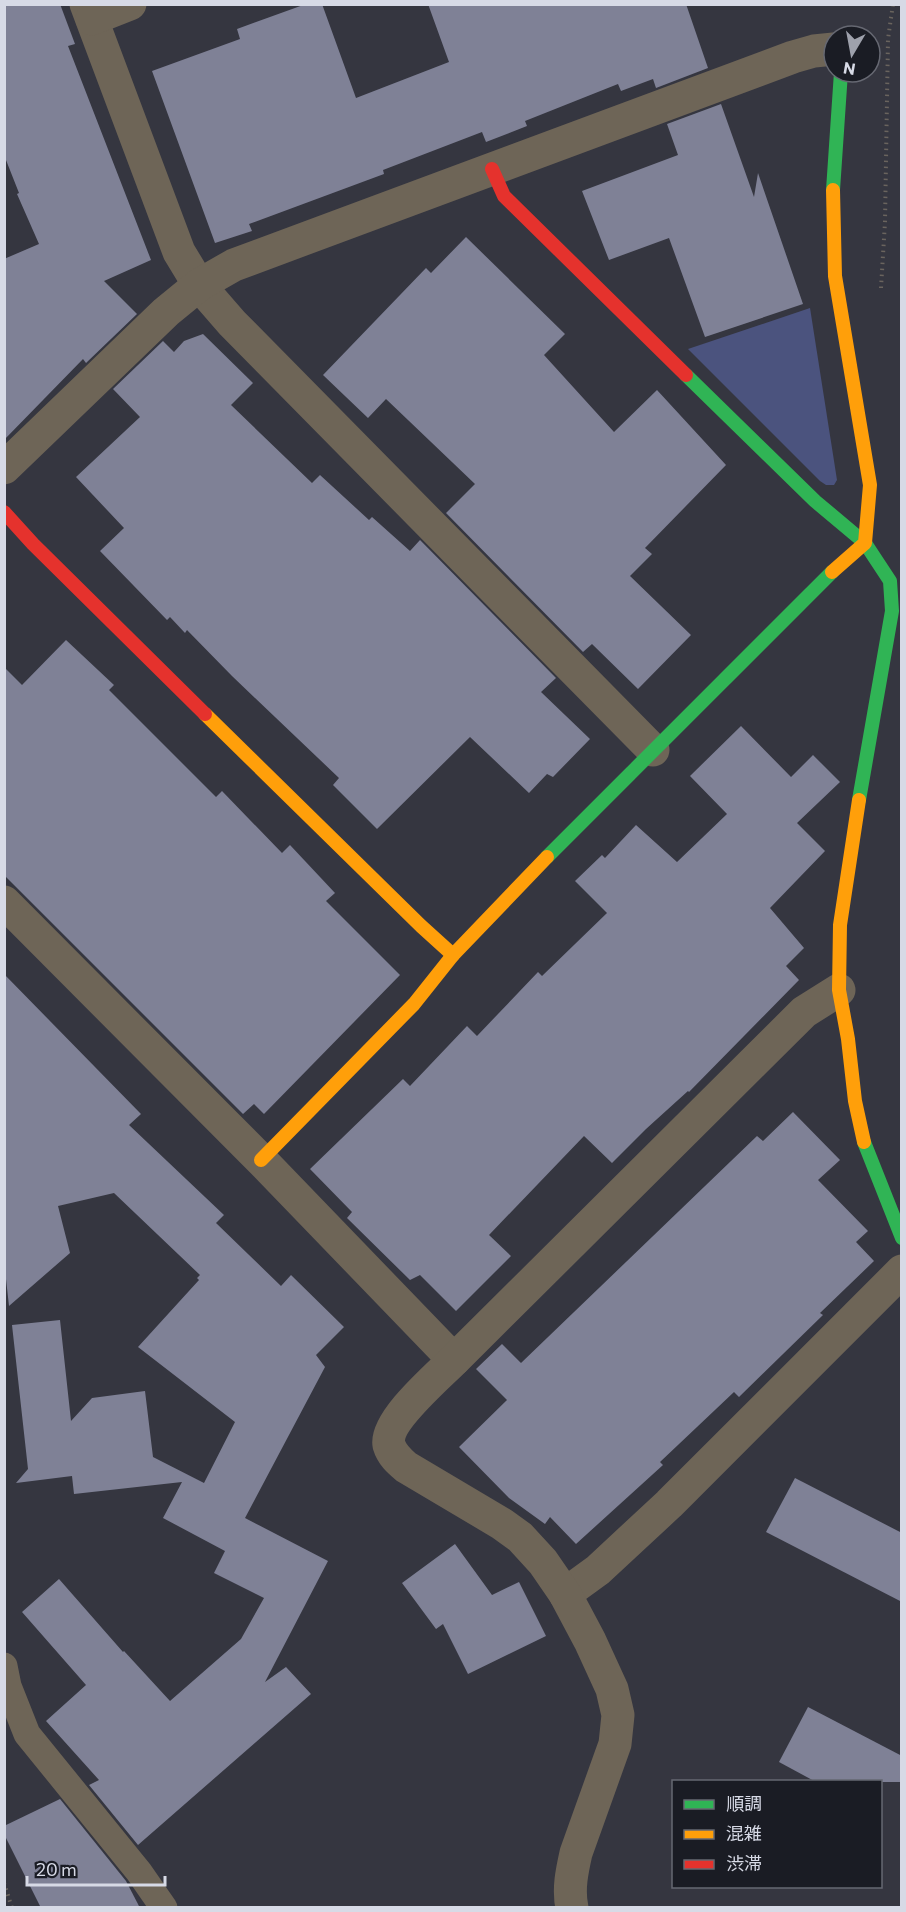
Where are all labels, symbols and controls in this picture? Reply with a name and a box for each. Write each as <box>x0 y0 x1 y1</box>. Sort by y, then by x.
north arrow <box>822 24 882 84</box>
text: N <box>842 59 857 80</box>
legend <box>672 1780 882 1888</box>
text: 順調 <box>726 1792 762 1814</box>
text: 混雑 <box>726 1822 762 1844</box>
scale bar <box>27 1849 165 1887</box>
text: 渋滞 <box>726 1852 762 1874</box>
text: 20 m <box>36 1858 77 1880</box>

